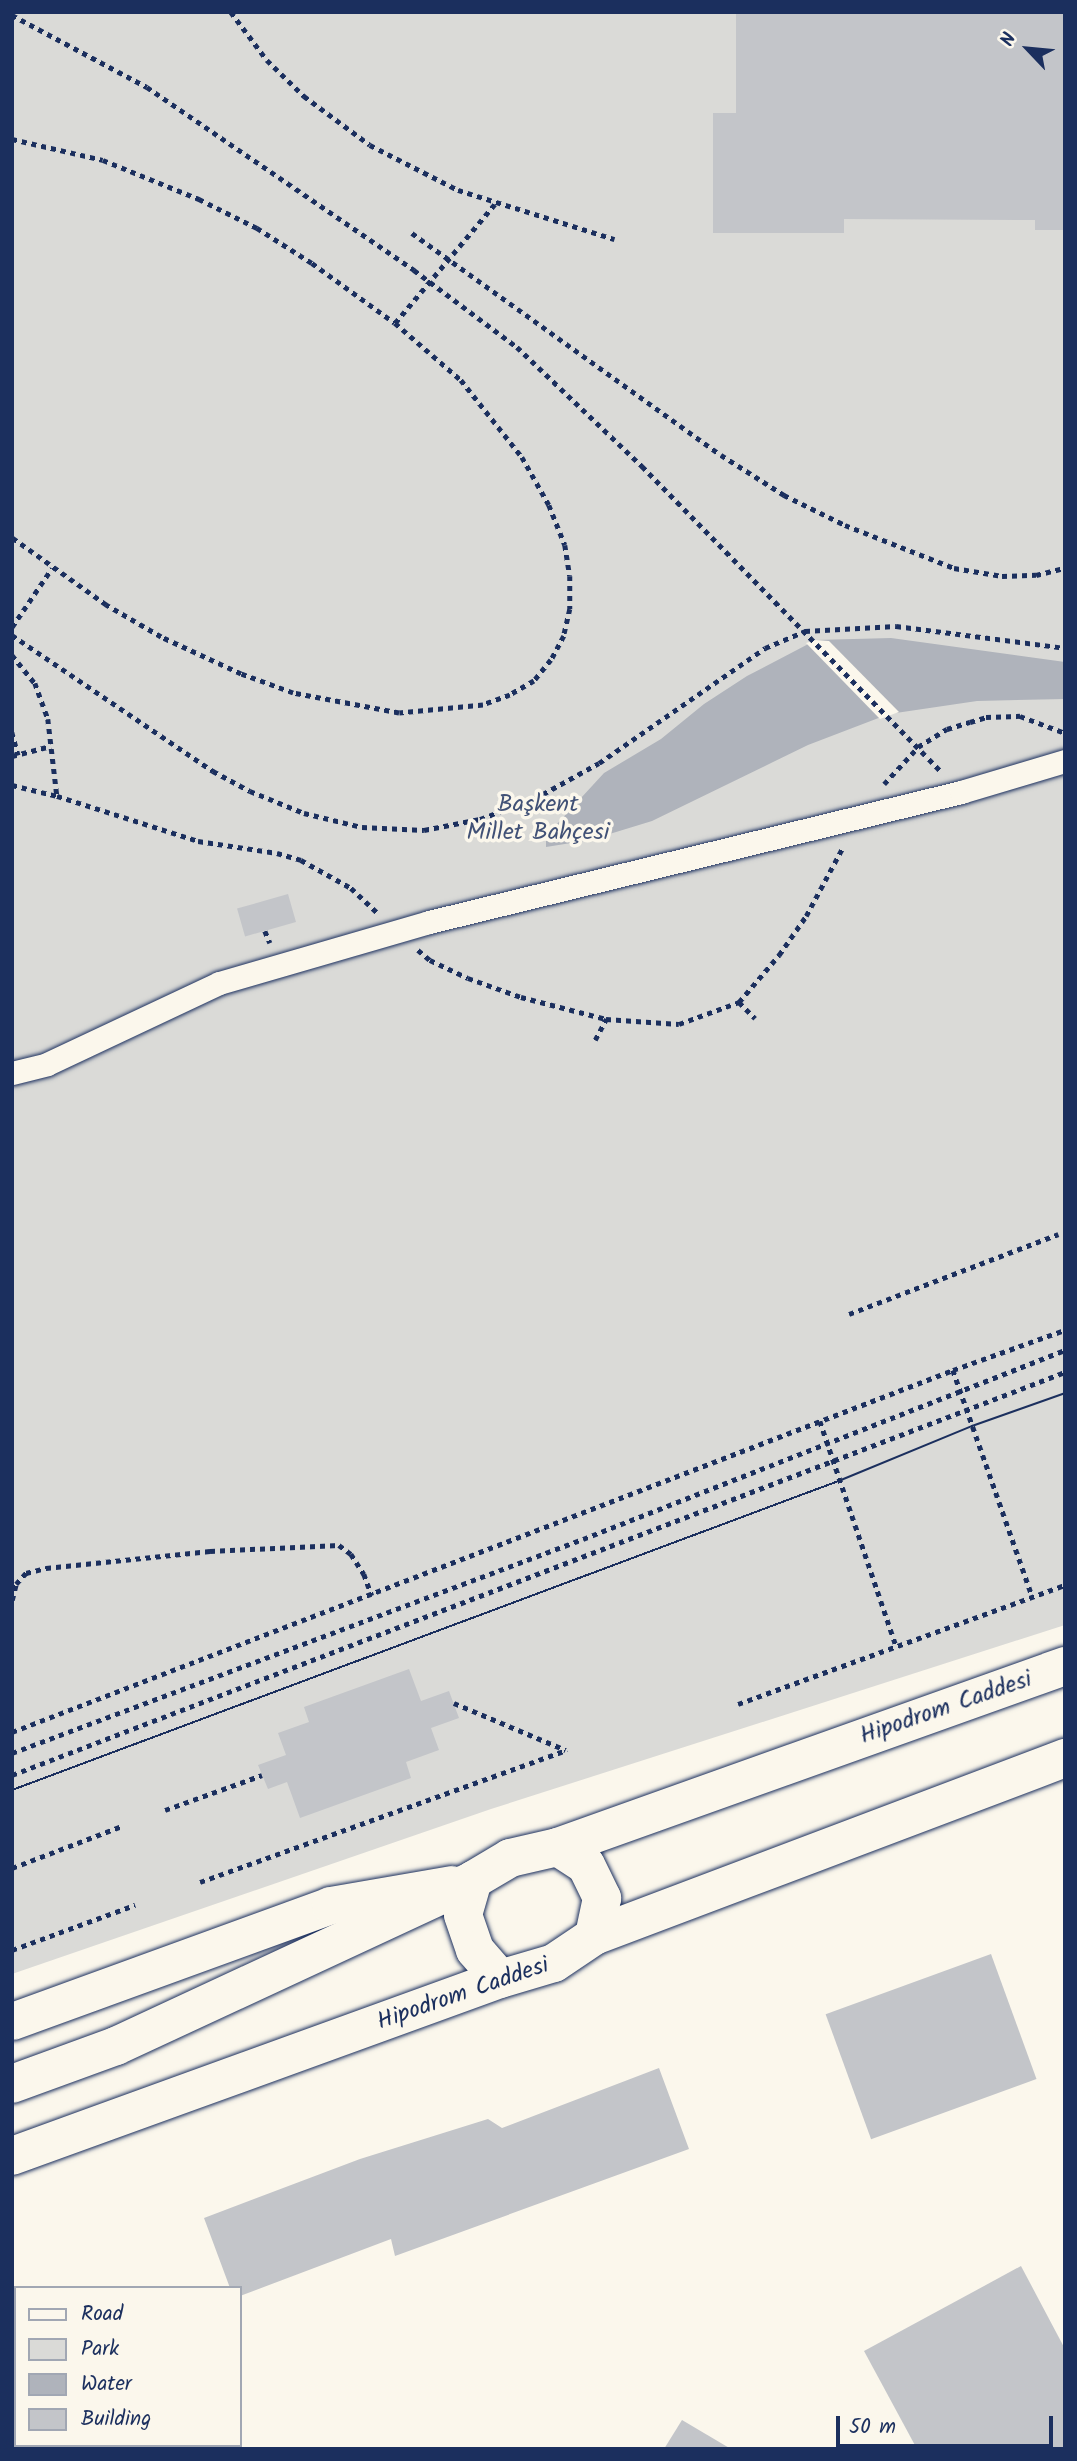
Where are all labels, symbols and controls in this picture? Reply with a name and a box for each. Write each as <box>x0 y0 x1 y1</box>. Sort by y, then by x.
north arrow <box>993 14 1063 84</box>
text: N <box>993 28 1025 52</box>
park label: Başkent Millet Bahçesi <box>467 791 609 847</box>
street label: Hipodrom Caddesi <box>856 1665 1036 1751</box>
street label: Hipodrom Caddesi <box>373 1951 553 2037</box>
legend <box>14 2286 242 2447</box>
text: Road <box>81 2298 123 2331</box>
text: Park <box>81 2333 119 2366</box>
text: Water <box>81 2368 132 2401</box>
scale bar <box>839 2402 1056 2446</box>
text: Building <box>81 2403 151 2436</box>
text: 50 m <box>849 2411 896 2444</box>

